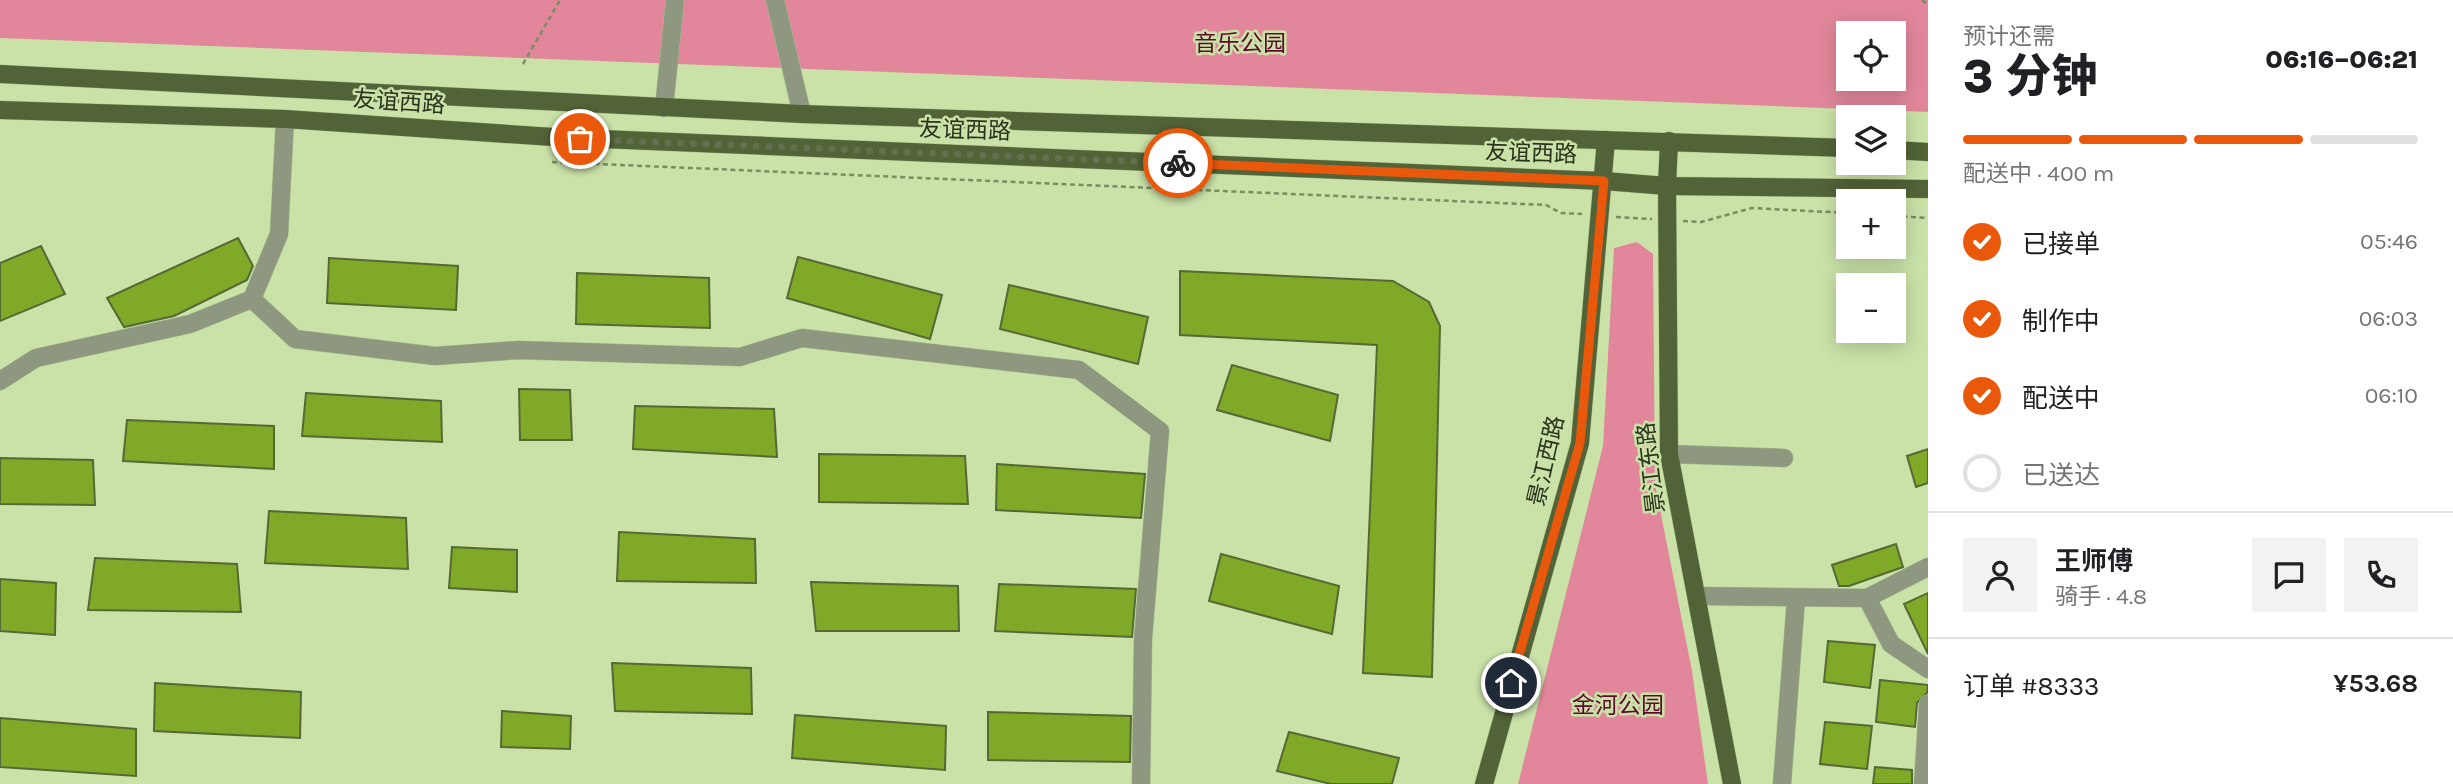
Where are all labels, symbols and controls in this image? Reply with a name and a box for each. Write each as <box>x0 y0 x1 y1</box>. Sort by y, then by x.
map controls <box>1836 21 1906 343</box>
button: locate <box>1836 21 1906 91</box>
text: 预计还需 <box>1963 23 2055 50</box>
park label: 音乐公园 <box>1194 30 1286 57</box>
text: 06:16–06:21 <box>2265 44 2418 75</box>
text: 3 分钟 <box>1963 50 2098 104</box>
street label: 友谊西路 <box>352 85 446 119</box>
button: layers <box>1836 105 1906 175</box>
pin <box>550 109 610 169</box>
street label: 友谊西路 <box>919 115 1011 145</box>
icon: bag <box>561 120 599 158</box>
courier <box>1143 128 1213 198</box>
street label: 友谊西路 <box>1485 138 1577 168</box>
icon: bike <box>1159 144 1197 182</box>
text: 配送中 · 400 m <box>1963 160 2114 187</box>
button: + <box>1836 189 1906 259</box>
icon: check <box>1963 223 2001 261</box>
text: 05:46 <box>2360 228 2418 255</box>
text: 已接单 <box>2022 229 2100 260</box>
button: − <box>1836 273 1906 343</box>
icon: check <box>1963 300 2001 338</box>
text: 06:03 <box>2359 305 2418 332</box>
text: 制作中 <box>2022 306 2100 337</box>
icon: check <box>1963 377 2001 415</box>
text: 06:10 <box>2365 382 2418 409</box>
text: 配送中 <box>2022 383 2100 414</box>
street label: 景江西路 <box>1522 413 1570 509</box>
street label: 景江东路 <box>1632 421 1670 515</box>
text: 已送达 <box>2022 460 2100 491</box>
button: person <box>1963 538 2037 612</box>
button: chat <box>2252 538 2326 612</box>
button: phone <box>2344 538 2418 612</box>
text: 王师傅 <box>2055 546 2133 577</box>
text: 骑手 · 4.8 <box>2055 583 2147 610</box>
pin <box>1481 653 1541 713</box>
icon: home <box>1492 664 1530 702</box>
text: ¥53.68 <box>2333 668 2418 699</box>
text: 订单 #8333 <box>1963 671 2099 702</box>
park label: 金河公园 <box>1572 692 1664 719</box>

